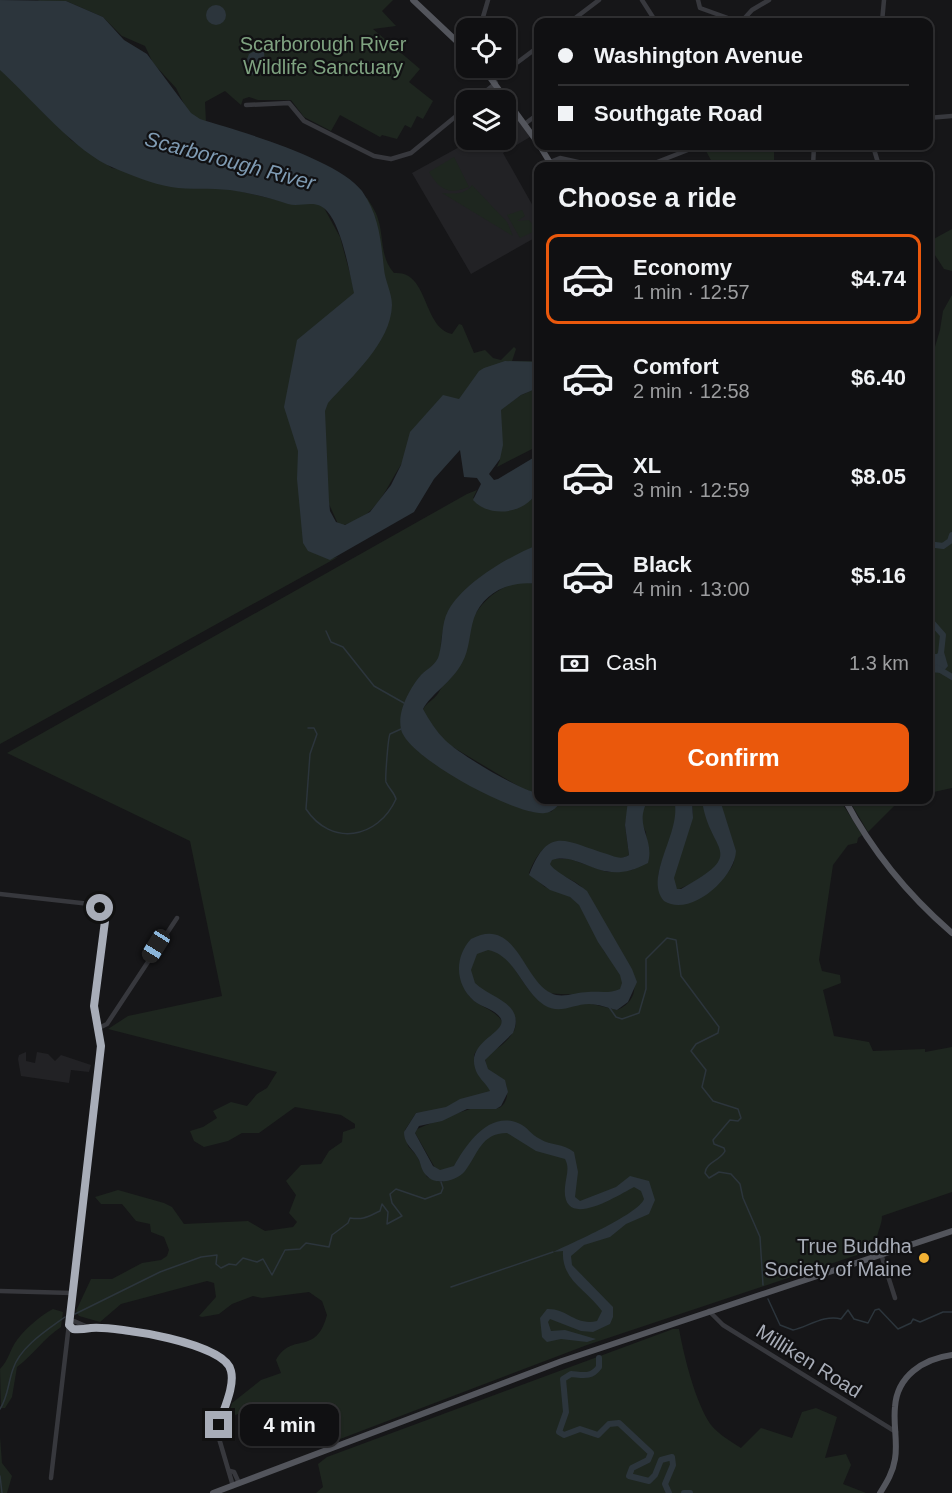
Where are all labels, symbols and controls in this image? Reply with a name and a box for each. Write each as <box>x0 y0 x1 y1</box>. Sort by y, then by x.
map controls <box>456 18 516 150</box>
button: locate <box>456 18 516 78</box>
park label: Scarborough River Wildlife Sanctuary <box>240 33 407 78</box>
text: Washington Avenue <box>594 43 803 68</box>
button: layers <box>456 90 516 150</box>
text: Southgate Road <box>594 101 763 126</box>
water label: Scarborough River <box>143 127 319 195</box>
text: Choose a ride <box>558 183 737 213</box>
icon: car <box>561 252 615 306</box>
text: Economy <box>633 255 732 280</box>
text: $4.74 <box>851 266 906 291</box>
text: 1 min · 12:57 <box>633 281 750 303</box>
icon: car <box>561 351 615 405</box>
text: Comfort <box>633 354 719 379</box>
text: $6.40 <box>851 365 906 390</box>
text: 2 min · 12:58 <box>633 380 750 402</box>
icon: car <box>561 450 615 504</box>
text: XL <box>633 453 661 478</box>
text: $8.05 <box>851 464 906 489</box>
text: 3 min · 12:59 <box>633 479 750 501</box>
icon: car <box>561 549 615 603</box>
text: Black <box>633 552 692 577</box>
text: $5.16 <box>851 563 906 588</box>
text: 4 min · 13:00 <box>633 578 750 600</box>
icon: cash <box>558 647 591 680</box>
text: Cash <box>606 650 657 675</box>
text: 1.3 km <box>849 652 909 674</box>
button: Confirm <box>558 723 909 792</box>
route start <box>86 894 113 921</box>
car <box>139 926 173 966</box>
place label: True Buddha Society of Maine <box>764 1235 913 1280</box>
marker: True Buddha Society of Maine <box>917 1251 931 1265</box>
street label: Milliken Road <box>752 1320 866 1402</box>
callout: 4 min <box>240 1404 339 1446</box>
route end <box>205 1411 232 1438</box>
text: 4 min <box>263 1414 316 1436</box>

